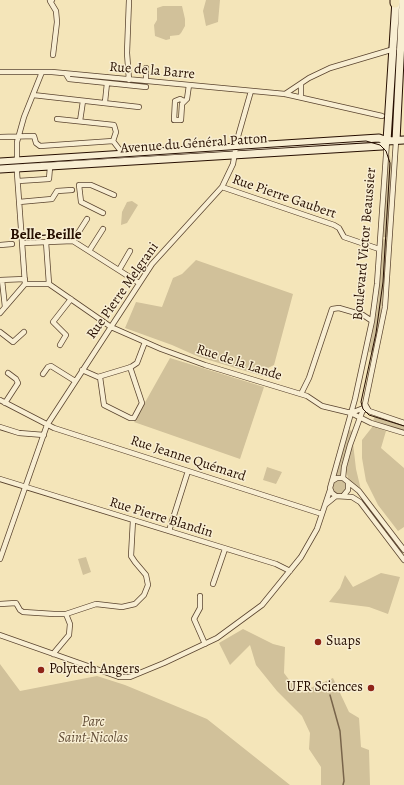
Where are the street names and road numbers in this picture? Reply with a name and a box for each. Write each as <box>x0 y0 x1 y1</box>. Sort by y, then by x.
street label: Rue de la Barre <box>109 59 195 83</box>
street label: Avenue du Général Patton <box>120 130 268 158</box>
street label: Boulevard Victor Beaussier <box>350 167 380 321</box>
street label: Rue Pierre Gaubert <box>230 171 338 223</box>
street label: Rue Pierre Melgrani <box>83 240 163 342</box>
street label: Rue de la Lande <box>194 341 284 385</box>
street label: Rue Jeanne Quémard <box>128 432 248 486</box>
street label: Rue Pierre Blandin <box>107 494 215 542</box>

